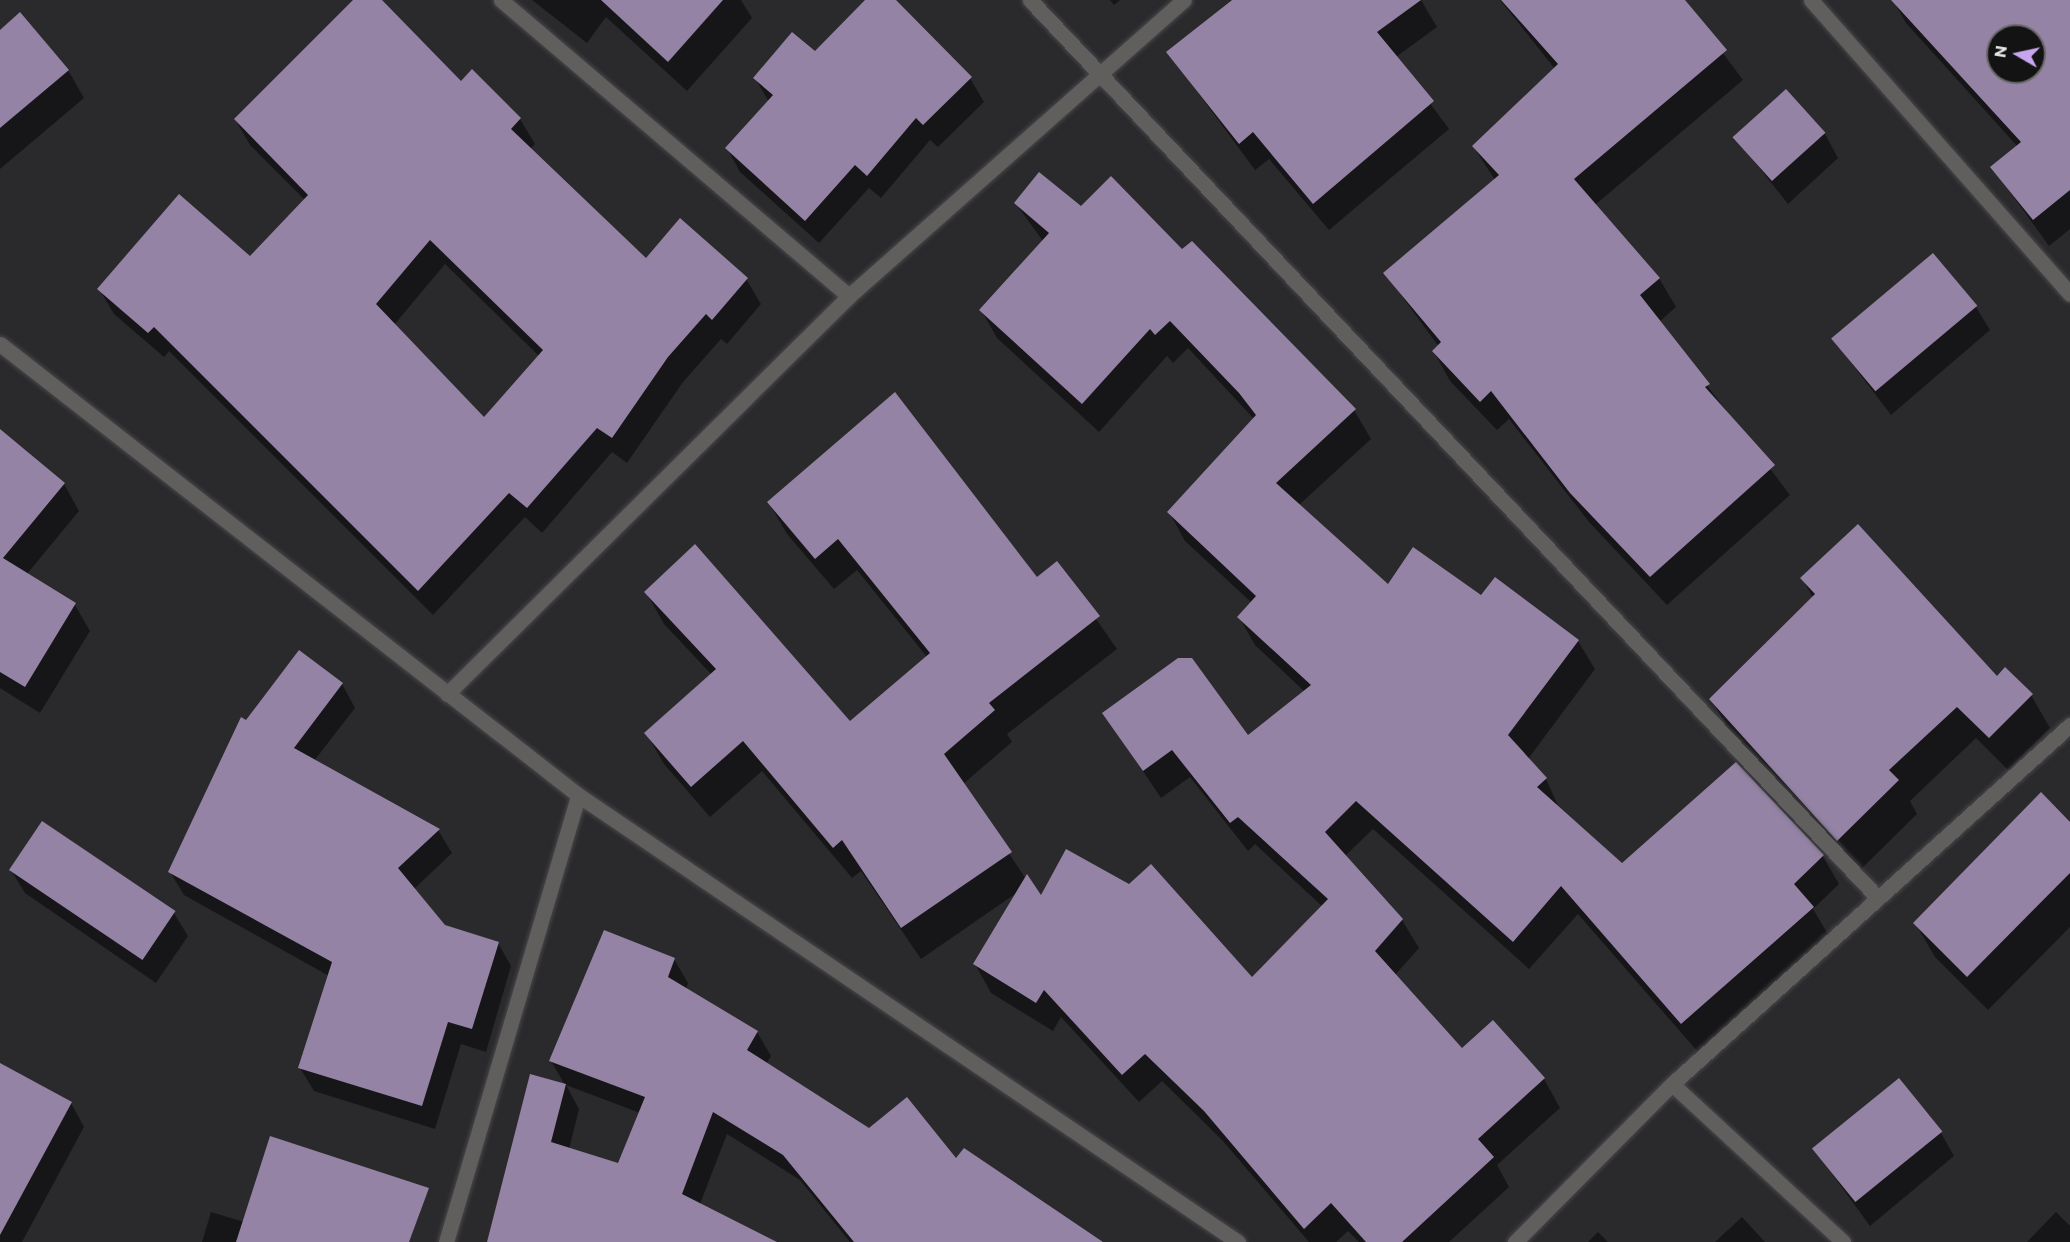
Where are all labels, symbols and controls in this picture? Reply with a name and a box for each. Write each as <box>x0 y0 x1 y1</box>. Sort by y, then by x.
north arrow <box>1986 24 2046 84</box>
text: N <box>1989 44 2010 59</box>

